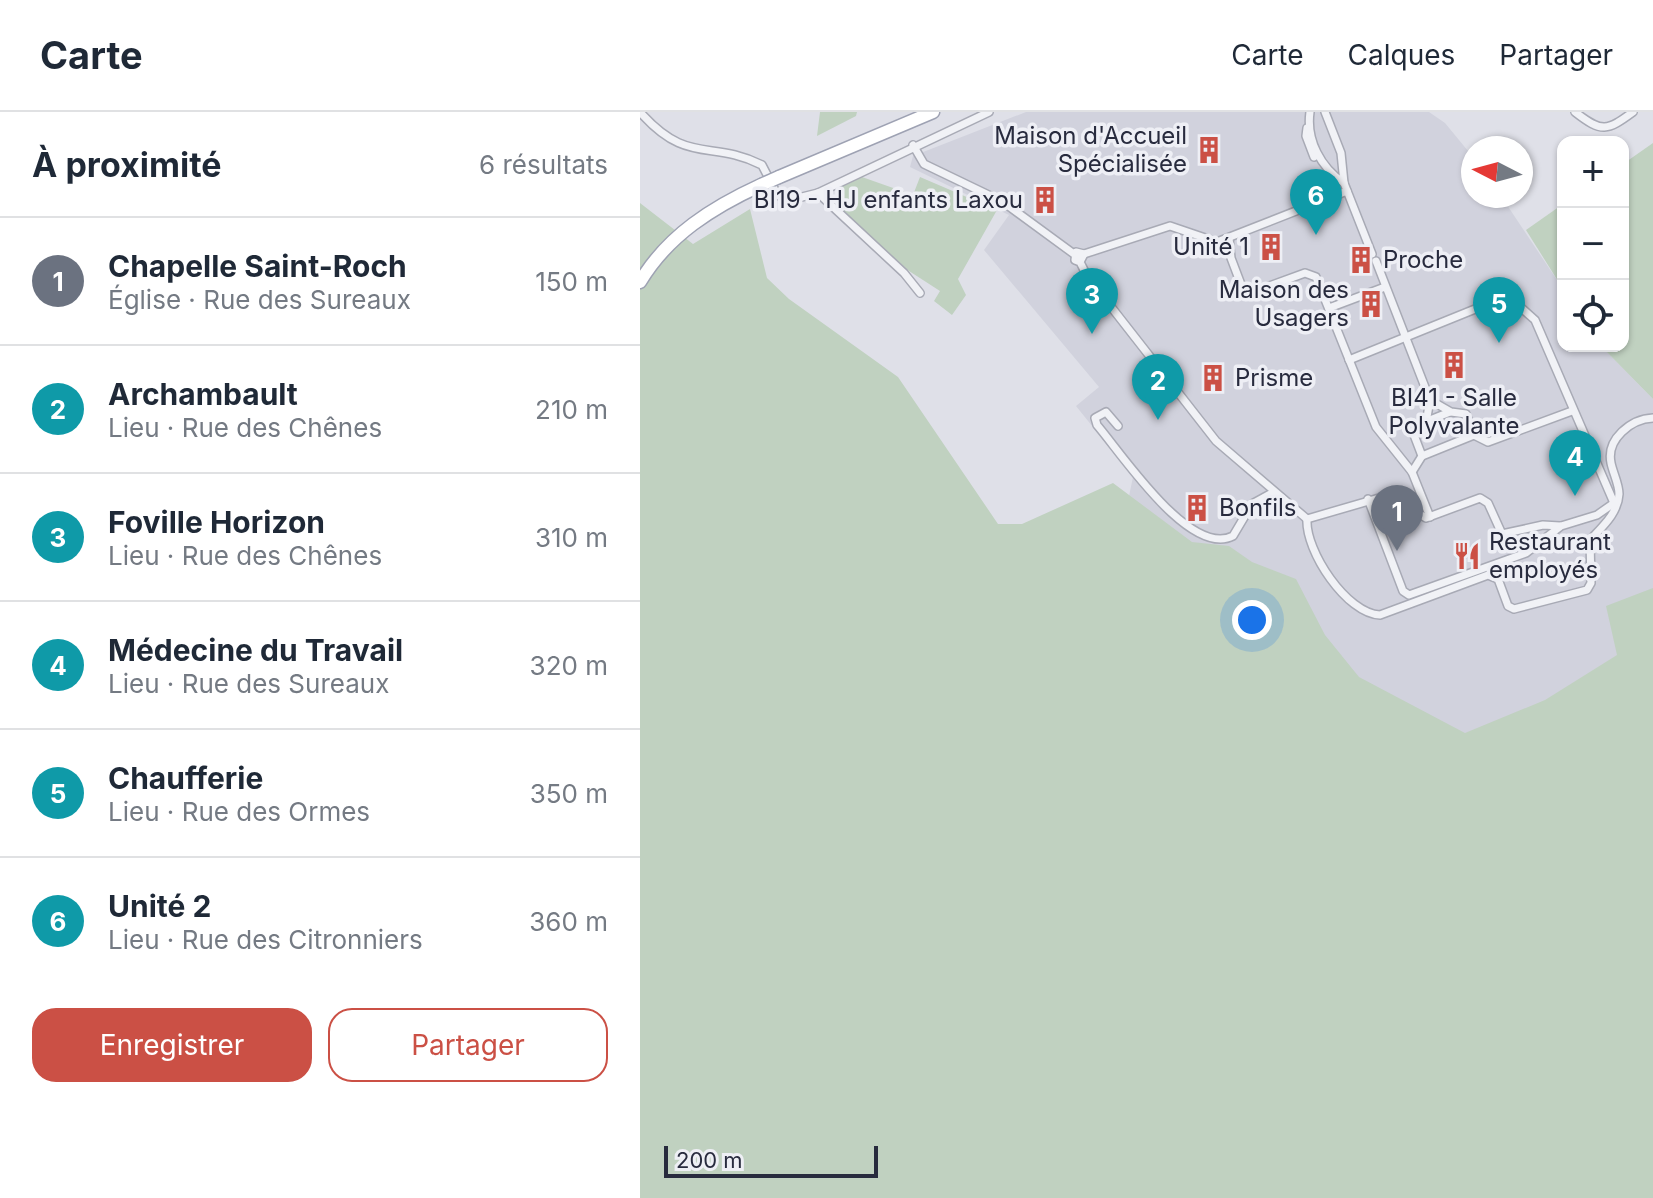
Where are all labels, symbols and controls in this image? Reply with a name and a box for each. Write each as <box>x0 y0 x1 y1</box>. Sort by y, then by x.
text: Carte <box>40 32 143 78</box>
text: Carte <box>1231 38 1304 72</box>
text: Calques <box>1348 38 1455 72</box>
text: Partager <box>1499 38 1613 72</box>
place label: Maison d'Accueil Spécialisée <box>994 121 1187 178</box>
building icon: Maison d'Accueil Spécialisée <box>1194 135 1224 165</box>
north arrow <box>1461 136 1533 208</box>
map controls <box>1557 136 1629 352</box>
button: + <box>1557 136 1629 208</box>
text: À proximité <box>32 144 222 185</box>
text: 6 résultats <box>479 149 608 180</box>
pin: 6 <box>1290 169 1342 235</box>
place label: BI19 - HJ enfants Laxou <box>754 185 1023 214</box>
building icon: BI19 - HJ enfants Laxou <box>1030 185 1060 215</box>
button: − <box>1557 208 1629 280</box>
place label: Unité 1 <box>1173 232 1249 261</box>
building icon: Unité 1 <box>1256 232 1286 262</box>
building icon: Proche <box>1346 245 1376 275</box>
place label: Proche <box>1383 245 1463 274</box>
text: Chapelle Saint-Roch <box>108 248 407 284</box>
text: 1 <box>52 266 64 297</box>
text: 150 m <box>535 266 608 297</box>
pin: 3 <box>1066 268 1118 334</box>
place label: Maison des Usagers <box>1219 275 1349 332</box>
pin: 5 <box>1473 277 1525 343</box>
button: locate <box>1557 280 1629 352</box>
text: Église · Rue des Sureaux <box>108 284 411 315</box>
building icon: Maison des Usagers <box>1356 289 1386 319</box>
building icon: BI41 - Salle Polyvalante <box>1439 350 1469 380</box>
pin: 2 <box>1132 354 1184 420</box>
building icon: Prisme <box>1198 363 1228 393</box>
place label: Prisme <box>1235 363 1313 392</box>
text: Archambault <box>108 376 298 412</box>
place label: BI41 - Salle Polyvalante <box>1389 383 1519 440</box>
text: 2 <box>50 394 66 425</box>
text: 210 m <box>535 394 608 425</box>
text: Lieu · Rue des Chênes <box>108 412 382 443</box>
pin: 4 <box>1549 430 1601 496</box>
pin: 1 <box>1371 485 1423 551</box>
building icon: Bonfils <box>1182 493 1212 523</box>
place label: Bonfils <box>1219 493 1296 522</box>
text: Foville Horizon <box>108 504 325 540</box>
text: 3 <box>50 522 66 553</box>
text: 310 m <box>535 522 608 553</box>
place label: Restaurant employés <box>1489 527 1611 584</box>
text: Lieu · Rue des Chênes <box>108 540 382 571</box>
restaurant icon: Restaurant employés <box>1452 541 1482 571</box>
your location <box>1232 600 1272 640</box>
text: Médecine du Travail <box>108 632 403 668</box>
text: 4 <box>49 650 67 681</box>
text: 320 m <box>530 650 608 681</box>
text: Lieu · Rue des Sureaux <box>108 668 389 699</box>
text: Chaufferie <box>108 760 263 796</box>
text: 5 <box>50 778 66 809</box>
text: 350 m <box>530 778 608 809</box>
text: Lieu · Rue des Ormes <box>108 796 370 827</box>
text: Unité 2 <box>108 888 211 924</box>
text: 6 <box>50 906 66 937</box>
text: 360 m <box>529 906 608 937</box>
text: Lieu · Rue des Citronniers <box>108 924 423 955</box>
button: Enregistrer <box>32 1008 312 1082</box>
button: Partager <box>328 1008 608 1082</box>
scale bar <box>664 1142 878 1178</box>
text: 200 m <box>676 1147 743 1173</box>

